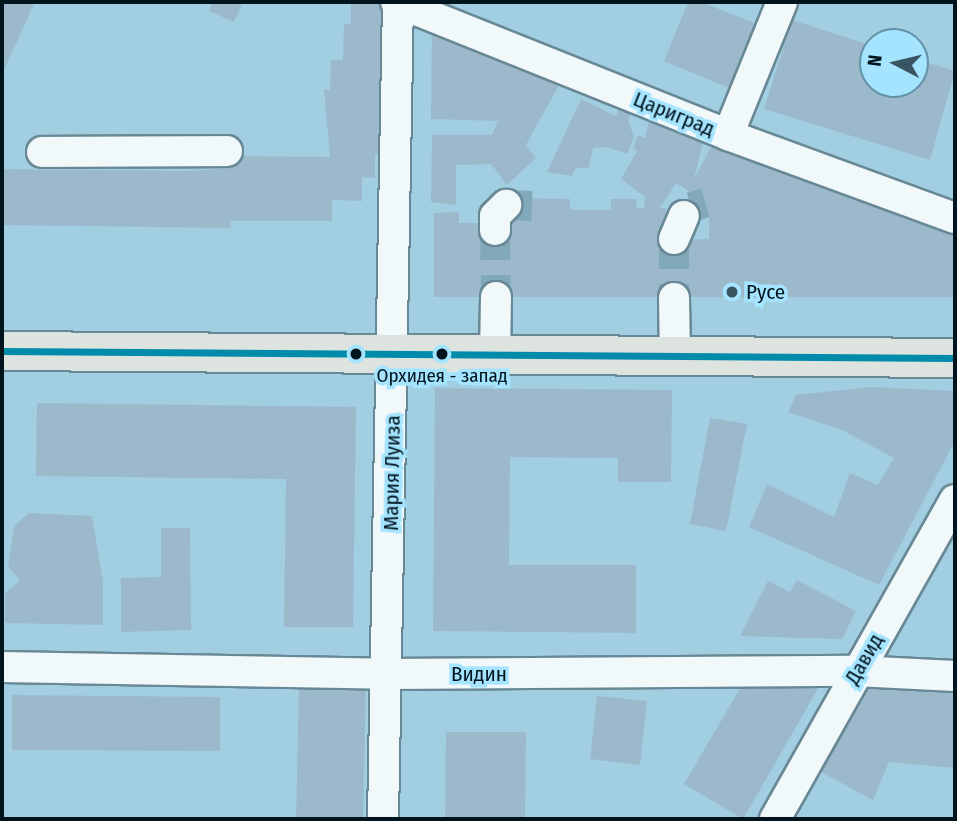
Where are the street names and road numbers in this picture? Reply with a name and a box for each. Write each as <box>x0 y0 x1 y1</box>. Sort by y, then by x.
street label: Цариград <box>630 86 718 142</box>
street label: Мария Луиза <box>378 415 406 531</box>
street label: Давид <box>839 629 889 689</box>
street label: Видин <box>451 661 507 687</box>

